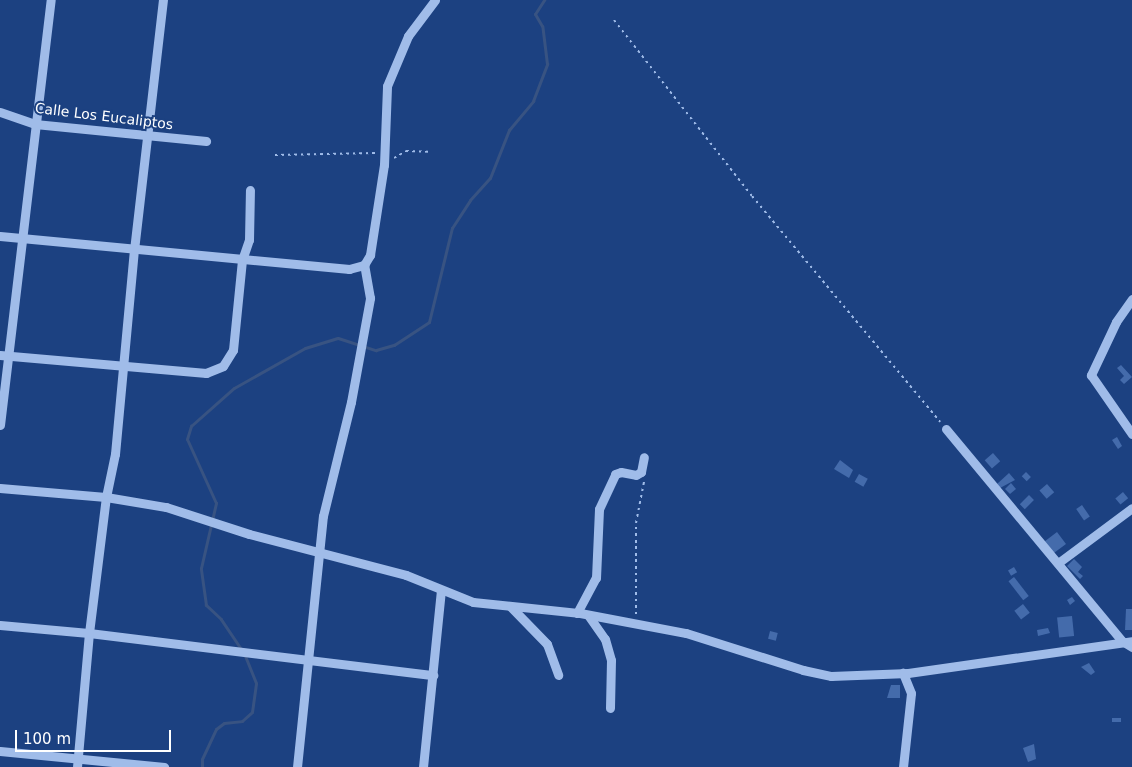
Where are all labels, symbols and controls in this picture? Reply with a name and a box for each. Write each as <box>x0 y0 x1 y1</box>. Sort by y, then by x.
street label: Calle Los Eucaliptos <box>34 99 174 133</box>
scale bar <box>18 720 174 752</box>
text: 100 m <box>23 730 71 748</box>

